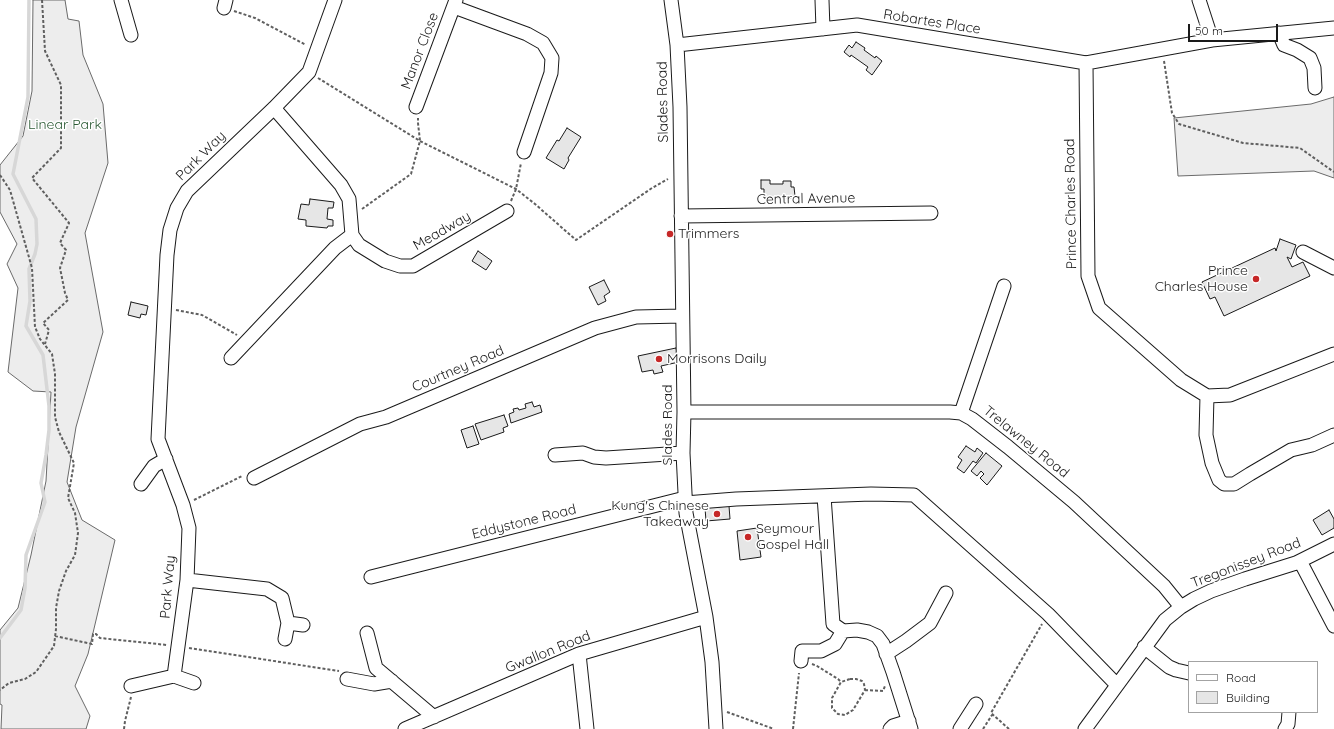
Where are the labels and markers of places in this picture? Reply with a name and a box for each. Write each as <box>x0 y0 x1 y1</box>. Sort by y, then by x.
place label: Trimmers <box>678 226 739 242</box>
marker: Trimmers <box>665 229 675 239</box>
place label: Prince Charles House <box>1155 263 1248 296</box>
marker: Prince Charles House <box>1251 274 1261 284</box>
place label: Morrisons Daily <box>667 351 767 367</box>
marker: Morrisons Daily <box>654 354 664 364</box>
place label: Kung's Chinese Takeaway <box>611 498 709 530</box>
marker: Kung's Chinese Takeaway <box>712 509 722 519</box>
place label: Seymour Gospel Hall <box>756 521 829 554</box>
marker: Seymour Gospel Hall <box>743 532 753 542</box>

